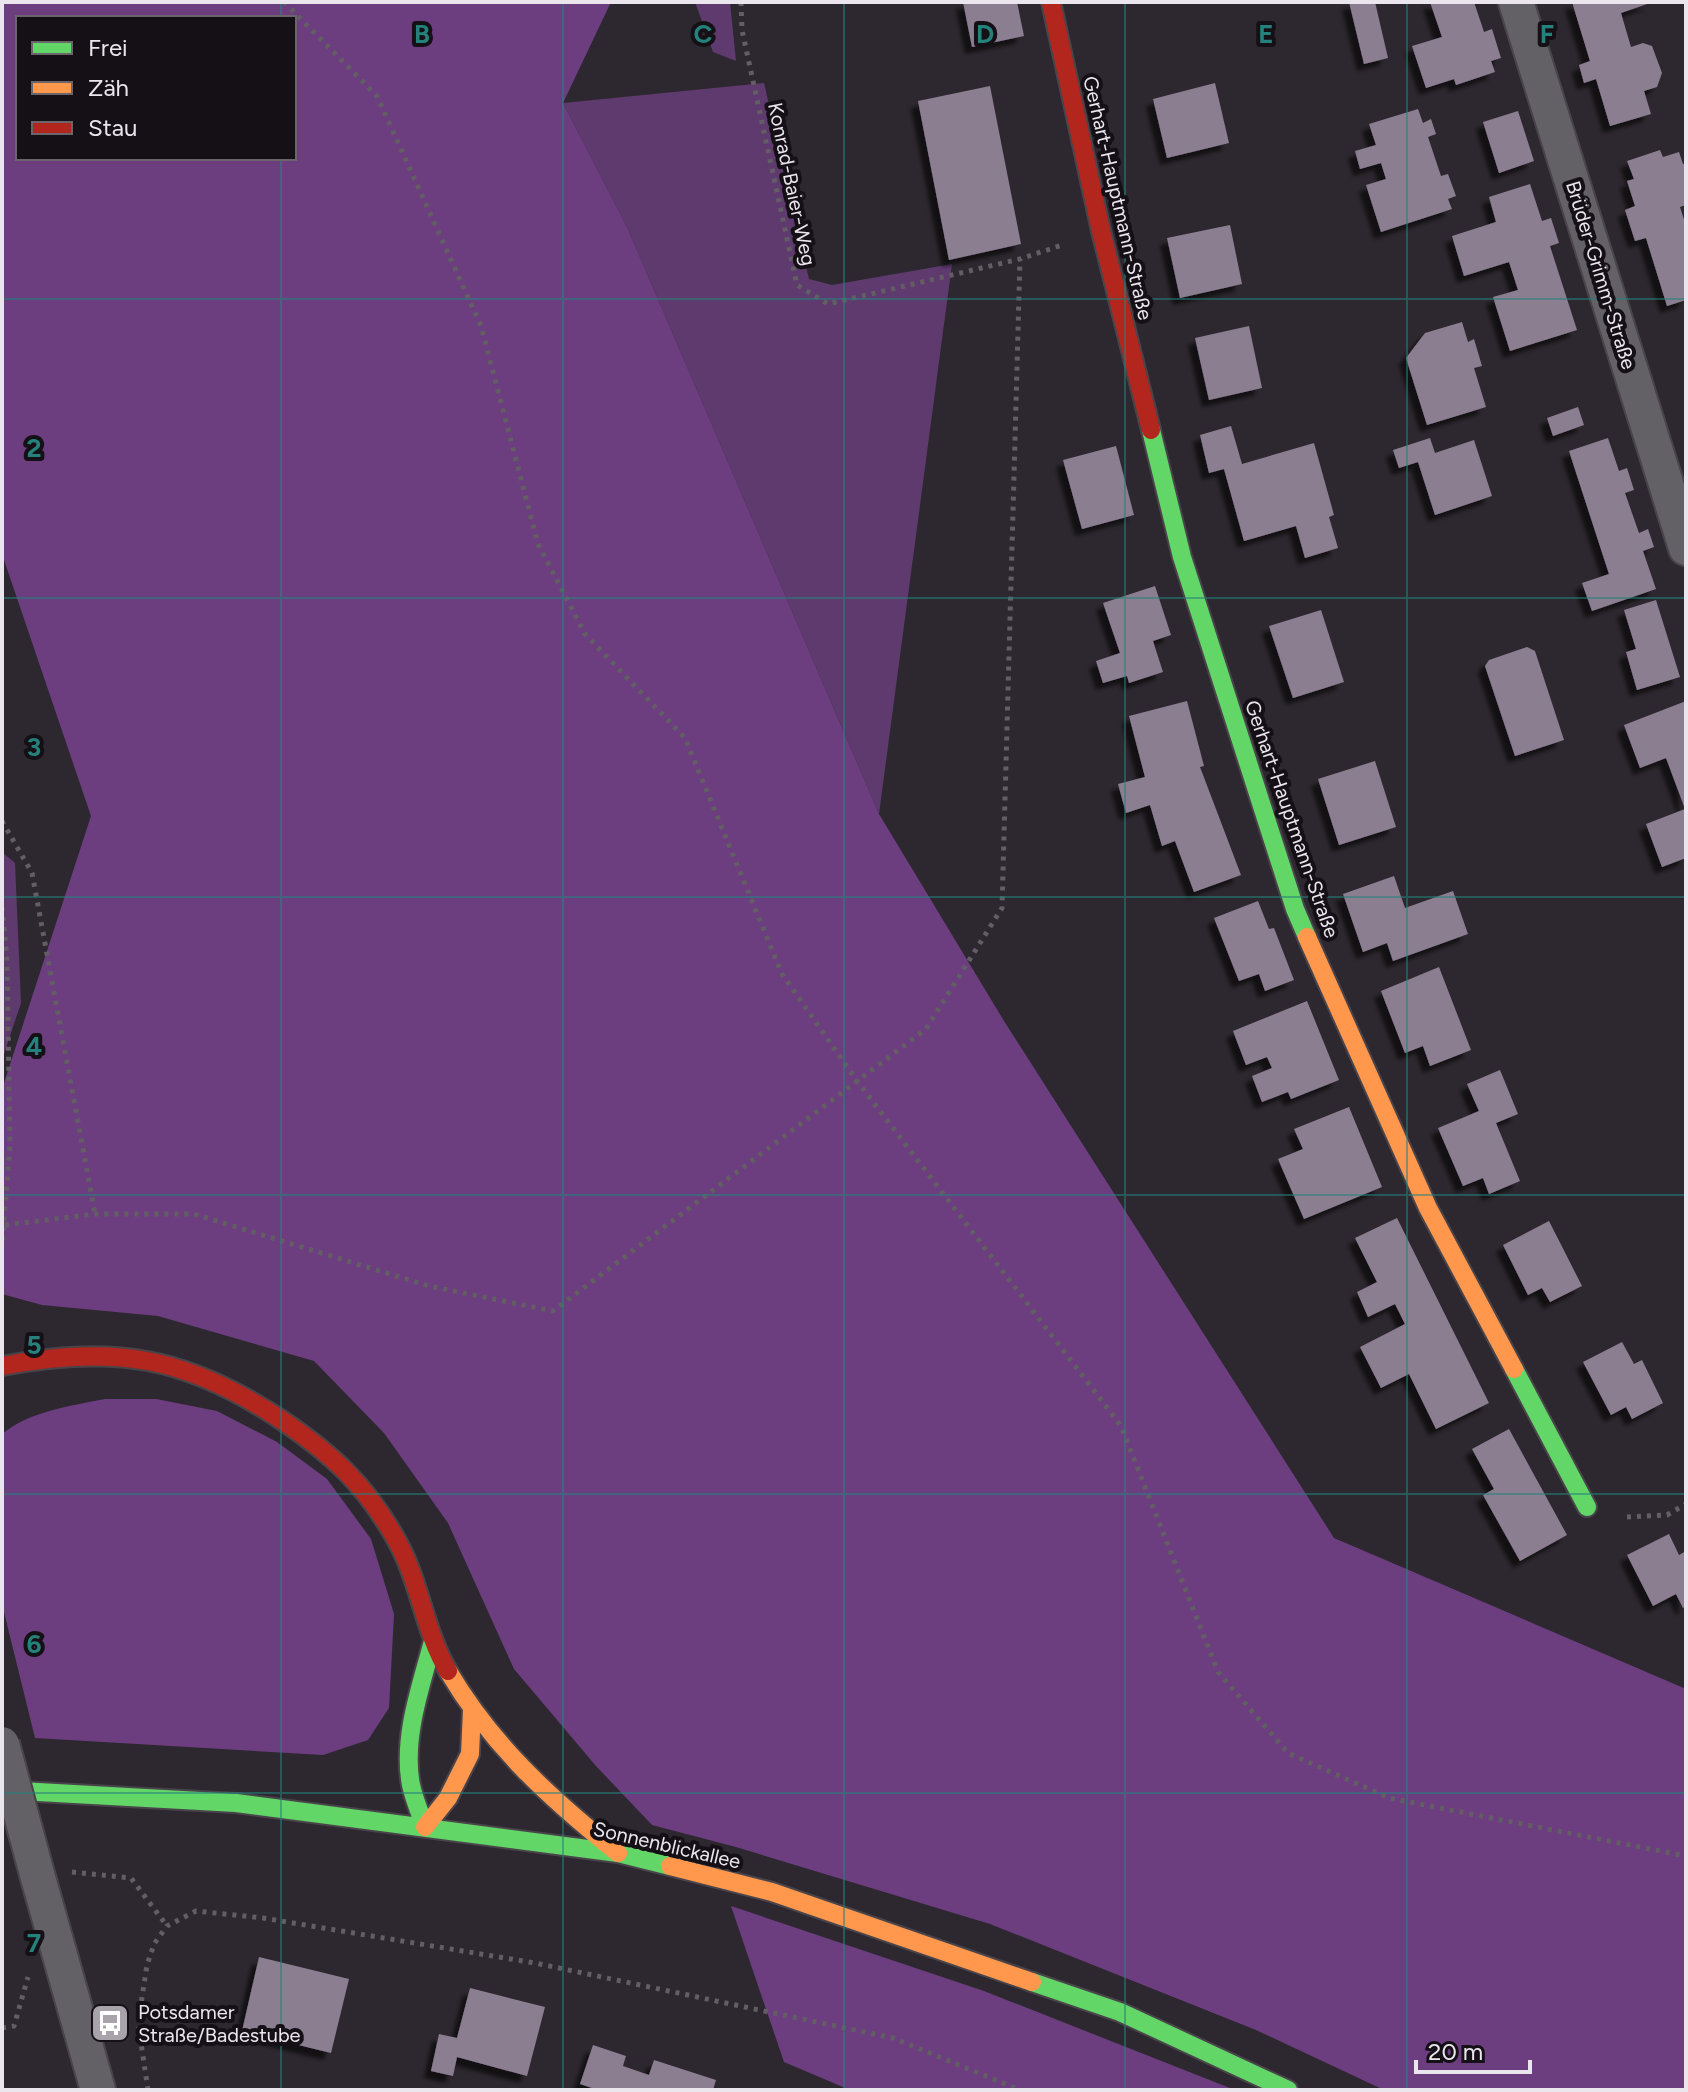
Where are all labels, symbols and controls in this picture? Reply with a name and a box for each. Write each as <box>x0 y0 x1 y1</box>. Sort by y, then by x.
legend <box>16 16 296 160</box>
text: B <box>414 18 430 50</box>
text: C <box>694 18 713 50</box>
text: D <box>976 18 994 50</box>
text: E <box>1258 18 1274 50</box>
text: F <box>1540 18 1554 50</box>
text: Frei <box>88 33 128 62</box>
text: Zäh <box>88 73 129 102</box>
street label: Gerhart-Hauptmann-Straße <box>1078 74 1158 322</box>
street label: Konrad-Baier-Weg <box>763 100 821 268</box>
text: Stau <box>88 113 137 142</box>
street label: Brüder-Grimm-Straße <box>1561 178 1641 372</box>
text: 2 <box>26 432 42 464</box>
street label: Gerhart-Hauptmann-Straße <box>1240 697 1344 941</box>
text: 3 <box>27 731 41 763</box>
text: 4 <box>26 1030 42 1062</box>
text: 5 <box>26 1329 42 1361</box>
text: 6 <box>26 1628 42 1660</box>
street label: Sonnenblickallee <box>591 1816 743 1874</box>
text: 7 <box>27 1927 41 1959</box>
place label: Potsdamer Straße/Badestube <box>138 2000 301 2047</box>
bus stop icon: Potsdamer Straße/Badestube <box>89 2002 131 2044</box>
scale bar <box>1416 2024 1530 2074</box>
text: 20 m <box>1428 2037 1483 2066</box>

